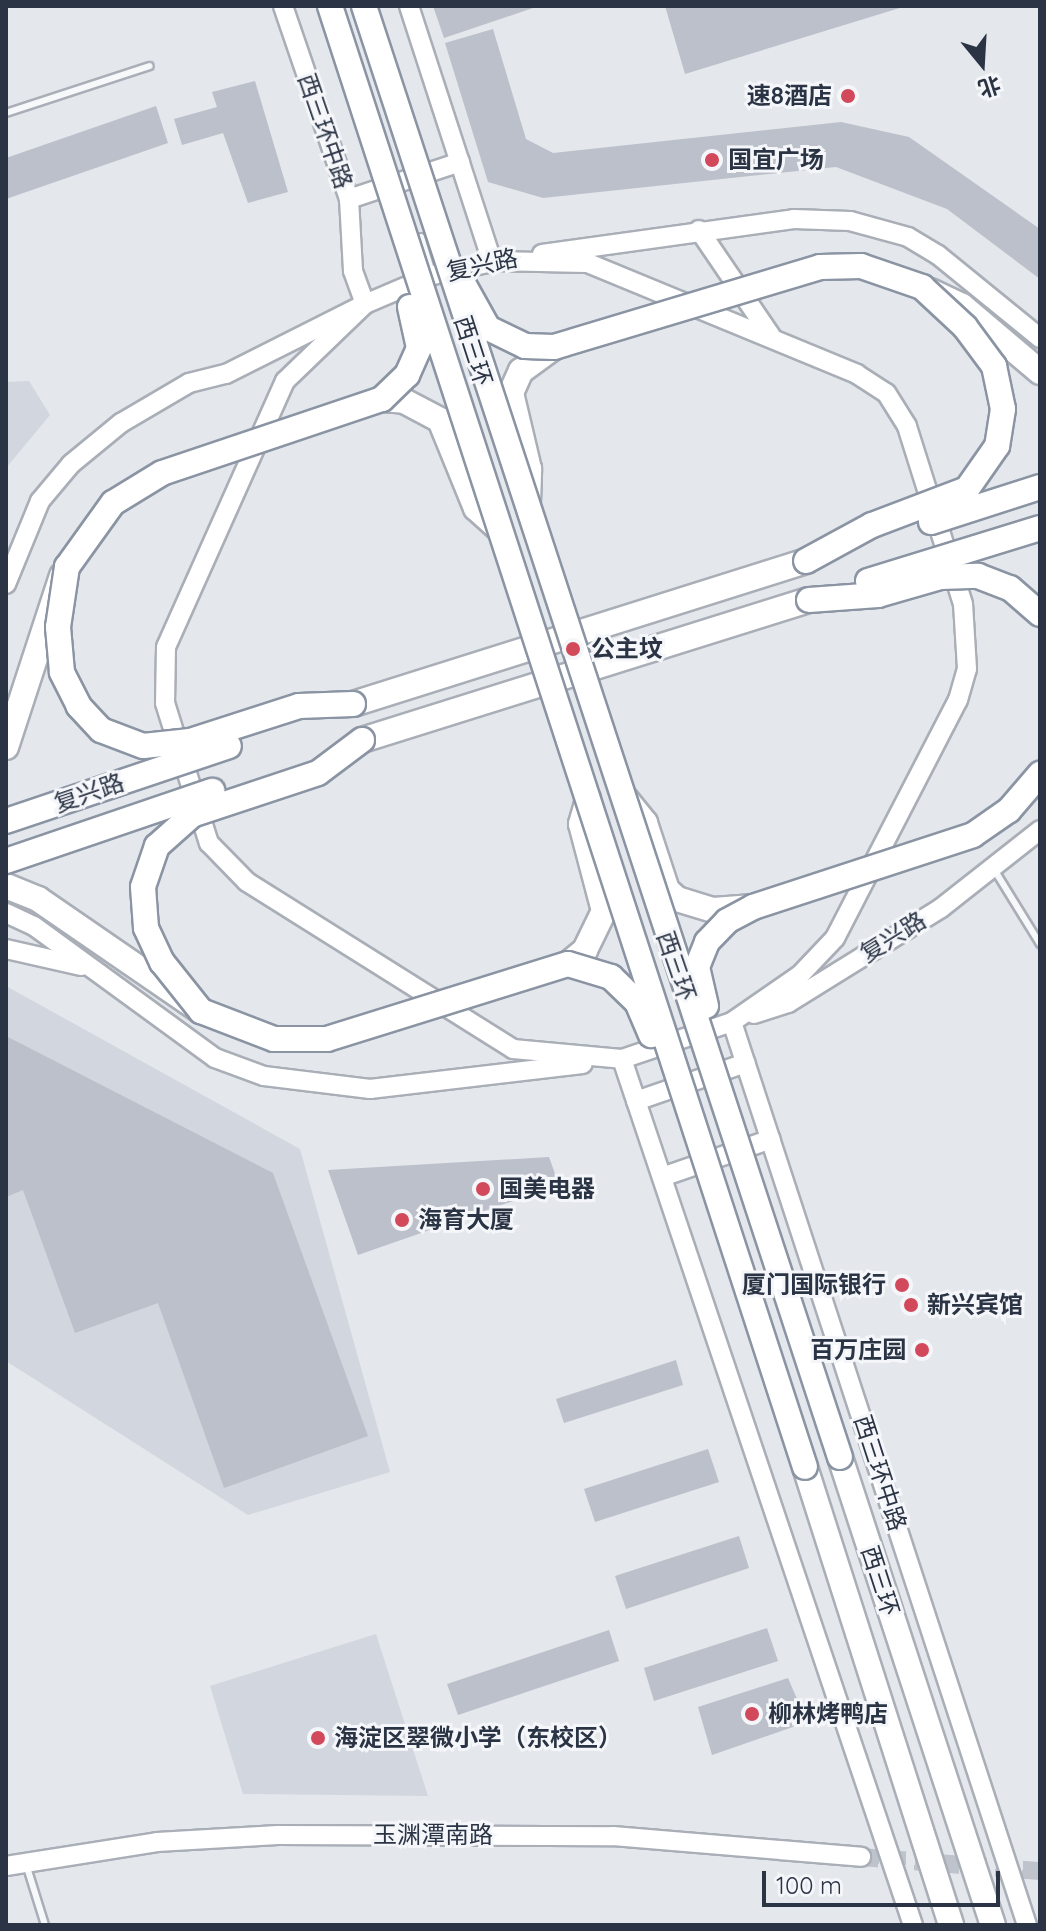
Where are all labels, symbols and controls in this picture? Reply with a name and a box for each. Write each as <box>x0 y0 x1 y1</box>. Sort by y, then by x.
north arrow <box>942 24 1022 104</box>
street label: 西三环中路 <box>292 70 358 192</box>
text: 北 <box>975 70 1004 104</box>
place label: 速8酒店 <box>747 82 832 110</box>
marker: 速8酒店 <box>839 87 857 105</box>
place label: 国宜广场 <box>728 146 824 174</box>
marker: 国宜广场 <box>703 151 721 169</box>
street label: 复兴路 <box>444 243 520 287</box>
street label: 西三环 <box>448 312 498 390</box>
place label: 公主坟 <box>591 635 663 663</box>
marker: 公主坟 <box>562 638 584 660</box>
street label: 复兴路 <box>50 768 128 818</box>
street label: 复兴路 <box>855 906 931 968</box>
street label: 西三环 <box>651 927 701 1005</box>
place label: 国美电器 <box>499 1175 595 1203</box>
marker: 国美电器 <box>474 1180 492 1198</box>
place label: 海育大厦 <box>418 1206 514 1234</box>
marker: 海育大厦 <box>393 1211 411 1229</box>
place label: 厦门国际银行 <box>742 1271 886 1299</box>
marker: 厦门国际银行 <box>893 1276 911 1294</box>
place label: 新兴宾馆 <box>927 1291 1023 1319</box>
marker: 新兴宾馆 <box>902 1296 920 1314</box>
place label: 百万庄园 <box>810 1336 906 1364</box>
marker: 百万庄园 <box>913 1341 931 1359</box>
street label: 西三环中路 <box>848 1411 912 1535</box>
street label: 西三环 <box>855 1542 905 1620</box>
place label: 柳林烤鸭店 <box>768 1700 888 1728</box>
marker: 柳林烤鸭店 <box>743 1705 761 1723</box>
place label: 海淀区翠微小学（东校区） <box>334 1724 622 1752</box>
marker: 海淀区翠微小学（东校区） <box>309 1729 327 1747</box>
street label: 玉渊潭南路 <box>373 1821 493 1849</box>
scale bar <box>766 1855 1004 1905</box>
text: 100 m <box>776 1870 842 1900</box>

